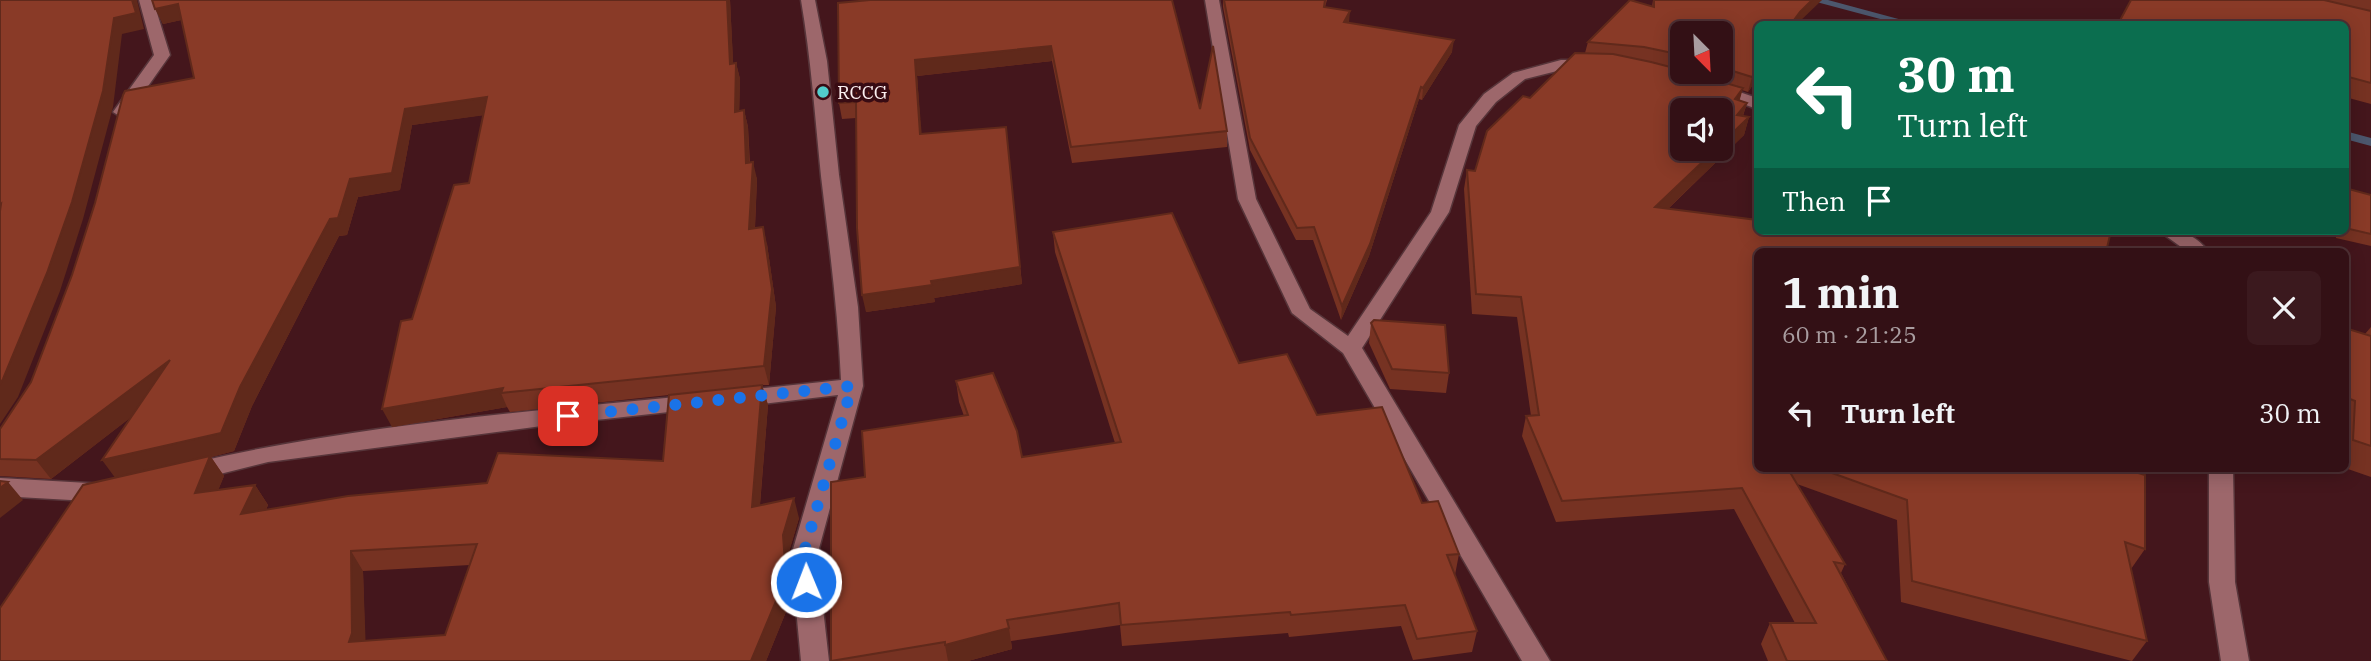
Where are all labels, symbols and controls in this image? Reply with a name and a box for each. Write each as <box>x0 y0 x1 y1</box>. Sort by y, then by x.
north arrow <box>1670 21 1732 84</box>
map controls <box>1670 21 1733 161</box>
text: 30 m <box>1897 42 2015 105</box>
icon: left <box>1782 49 1873 140</box>
place label: RCCG <box>837 80 887 104</box>
marker: RCCG <box>815 84 831 100</box>
button: sound <box>1670 98 1733 161</box>
text: Turn left <box>1897 104 2028 146</box>
icon: arrive <box>1860 182 1898 220</box>
text: Then <box>1782 184 1846 218</box>
text: 1 min <box>1782 265 1900 320</box>
button: close <box>2247 271 2321 345</box>
text: 60 m · 21:25 <box>1782 319 1917 349</box>
pin <box>538 386 598 446</box>
icon: left <box>1782 394 1820 432</box>
text: Turn left <box>1841 396 1955 430</box>
text: 30 m <box>2259 396 2321 430</box>
icon: arrive <box>549 397 587 435</box>
position arrow <box>769 545 843 619</box>

